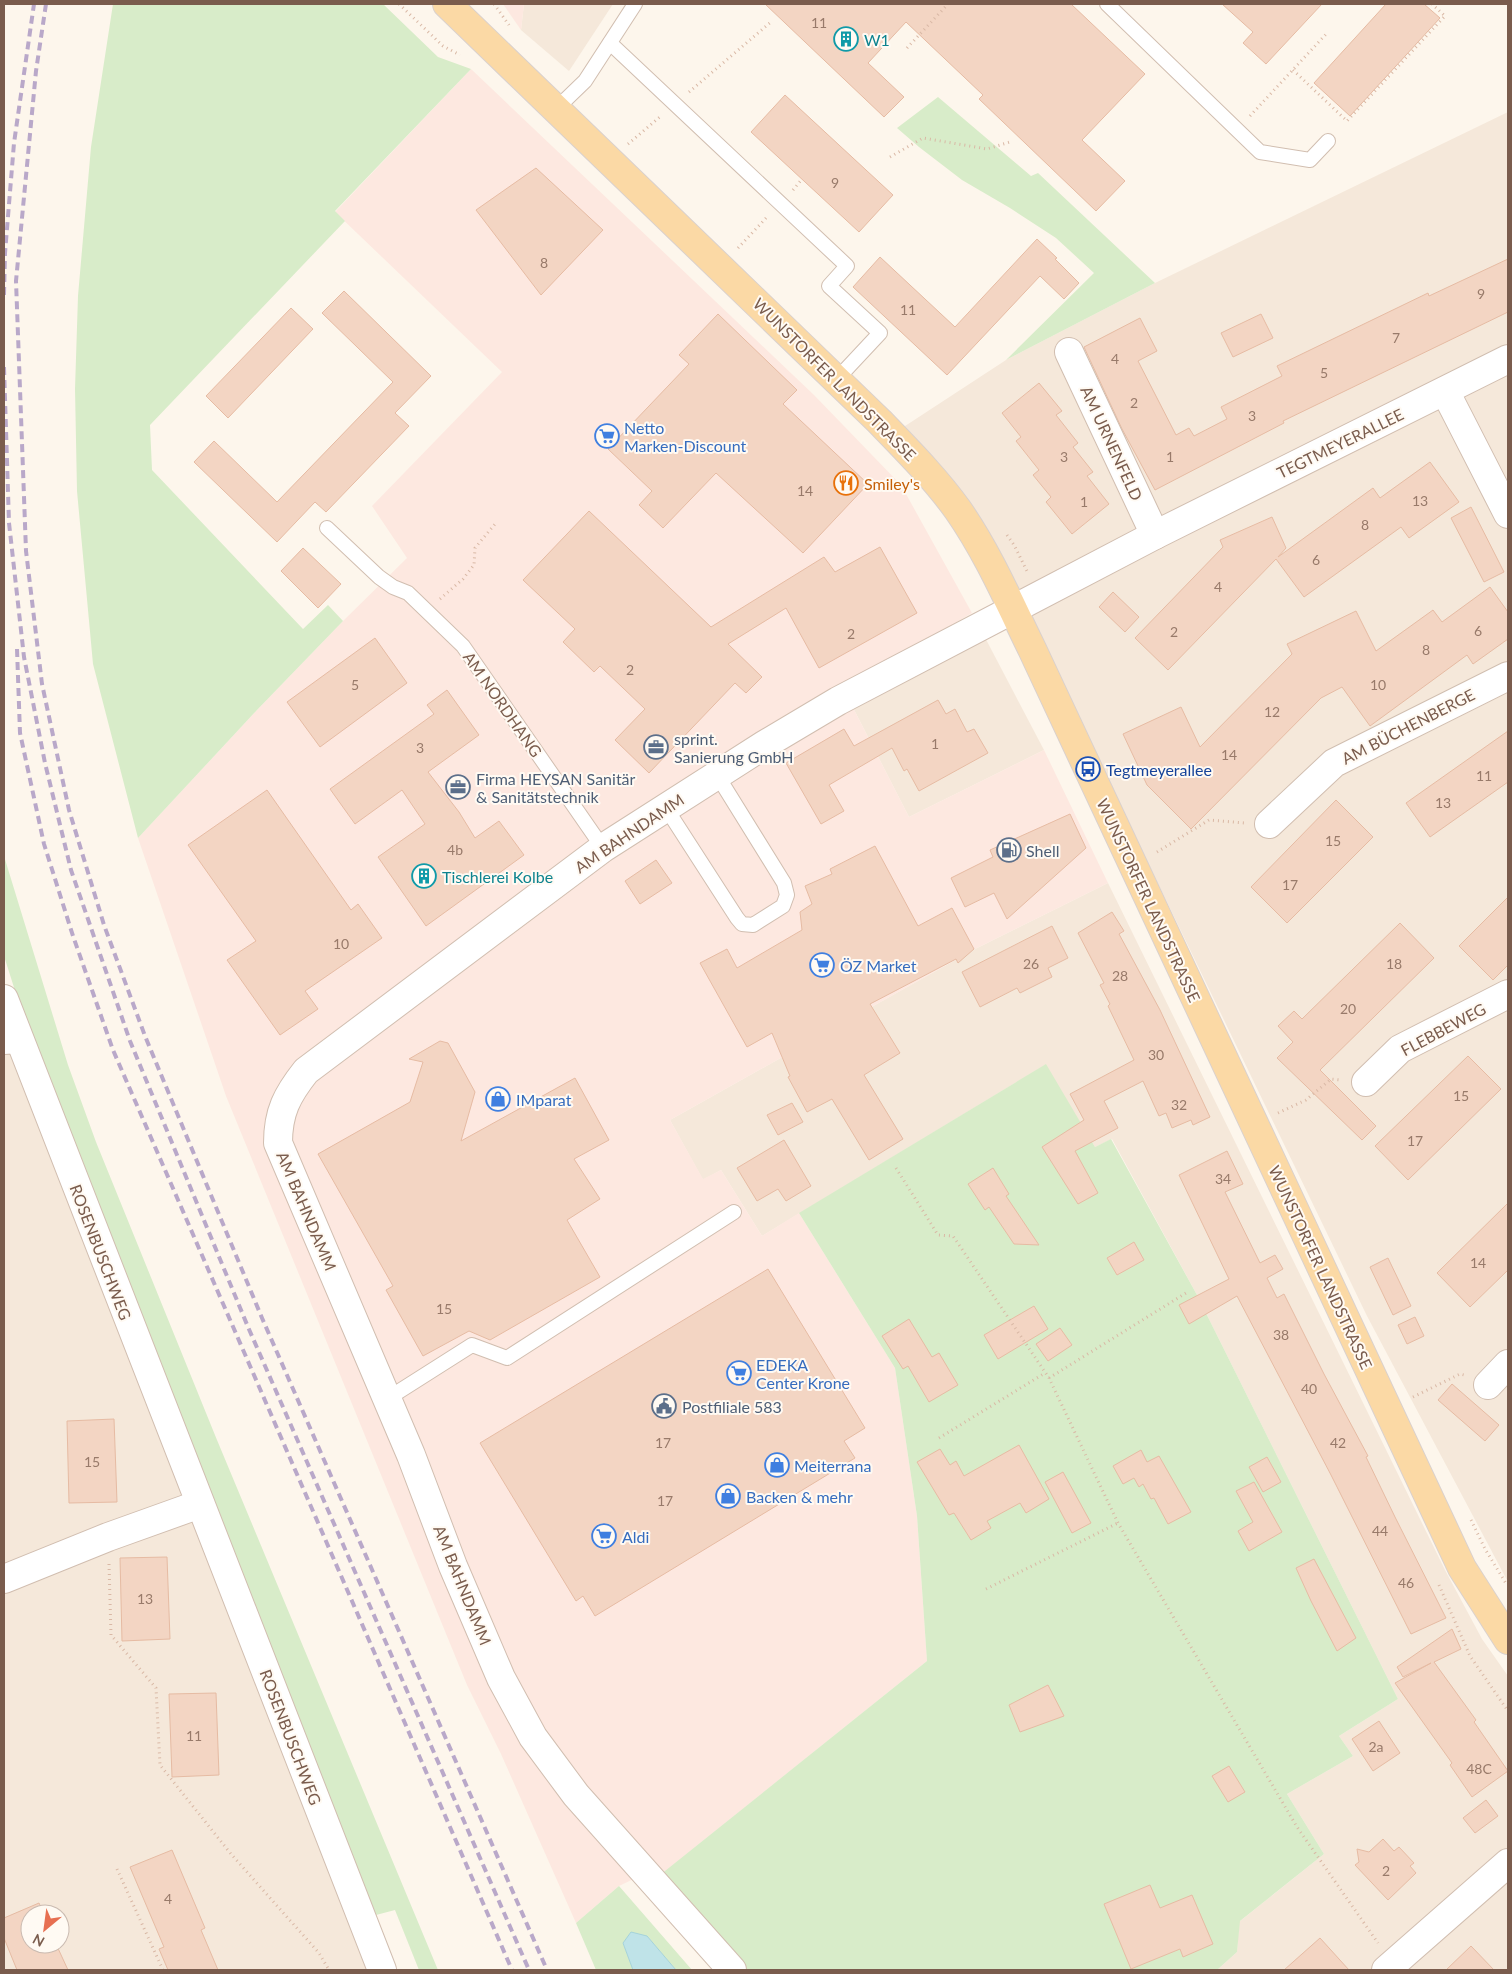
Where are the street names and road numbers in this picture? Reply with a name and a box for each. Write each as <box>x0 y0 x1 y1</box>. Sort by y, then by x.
street label: WUNSTORFER LANDSTRASSE <box>750 294 920 464</box>
street label: AM URNENFELD <box>1077 383 1147 503</box>
street label: TEGTMEYERALLEE <box>1274 404 1406 482</box>
street label: AM NORDHANG <box>460 648 546 760</box>
street label: AM BÜCHENBERGE <box>1338 684 1478 768</box>
street label: AM BAHNDAMM <box>571 789 687 877</box>
street label: WUNSTORFER LANDSTRASSE <box>1093 795 1205 1005</box>
street label: FLEBBEWEG <box>1397 999 1489 1059</box>
street label: AM BAHNDAMM <box>273 1149 341 1273</box>
street label: WUNSTORFER LANDSTRASSE <box>1265 1162 1377 1372</box>
street label: ROSENBUSCHWEG <box>66 1181 136 1323</box>
street label: AM BAHNDAMM <box>430 1522 496 1648</box>
street label: ROSENBUSCHWEG <box>256 1666 326 1808</box>

